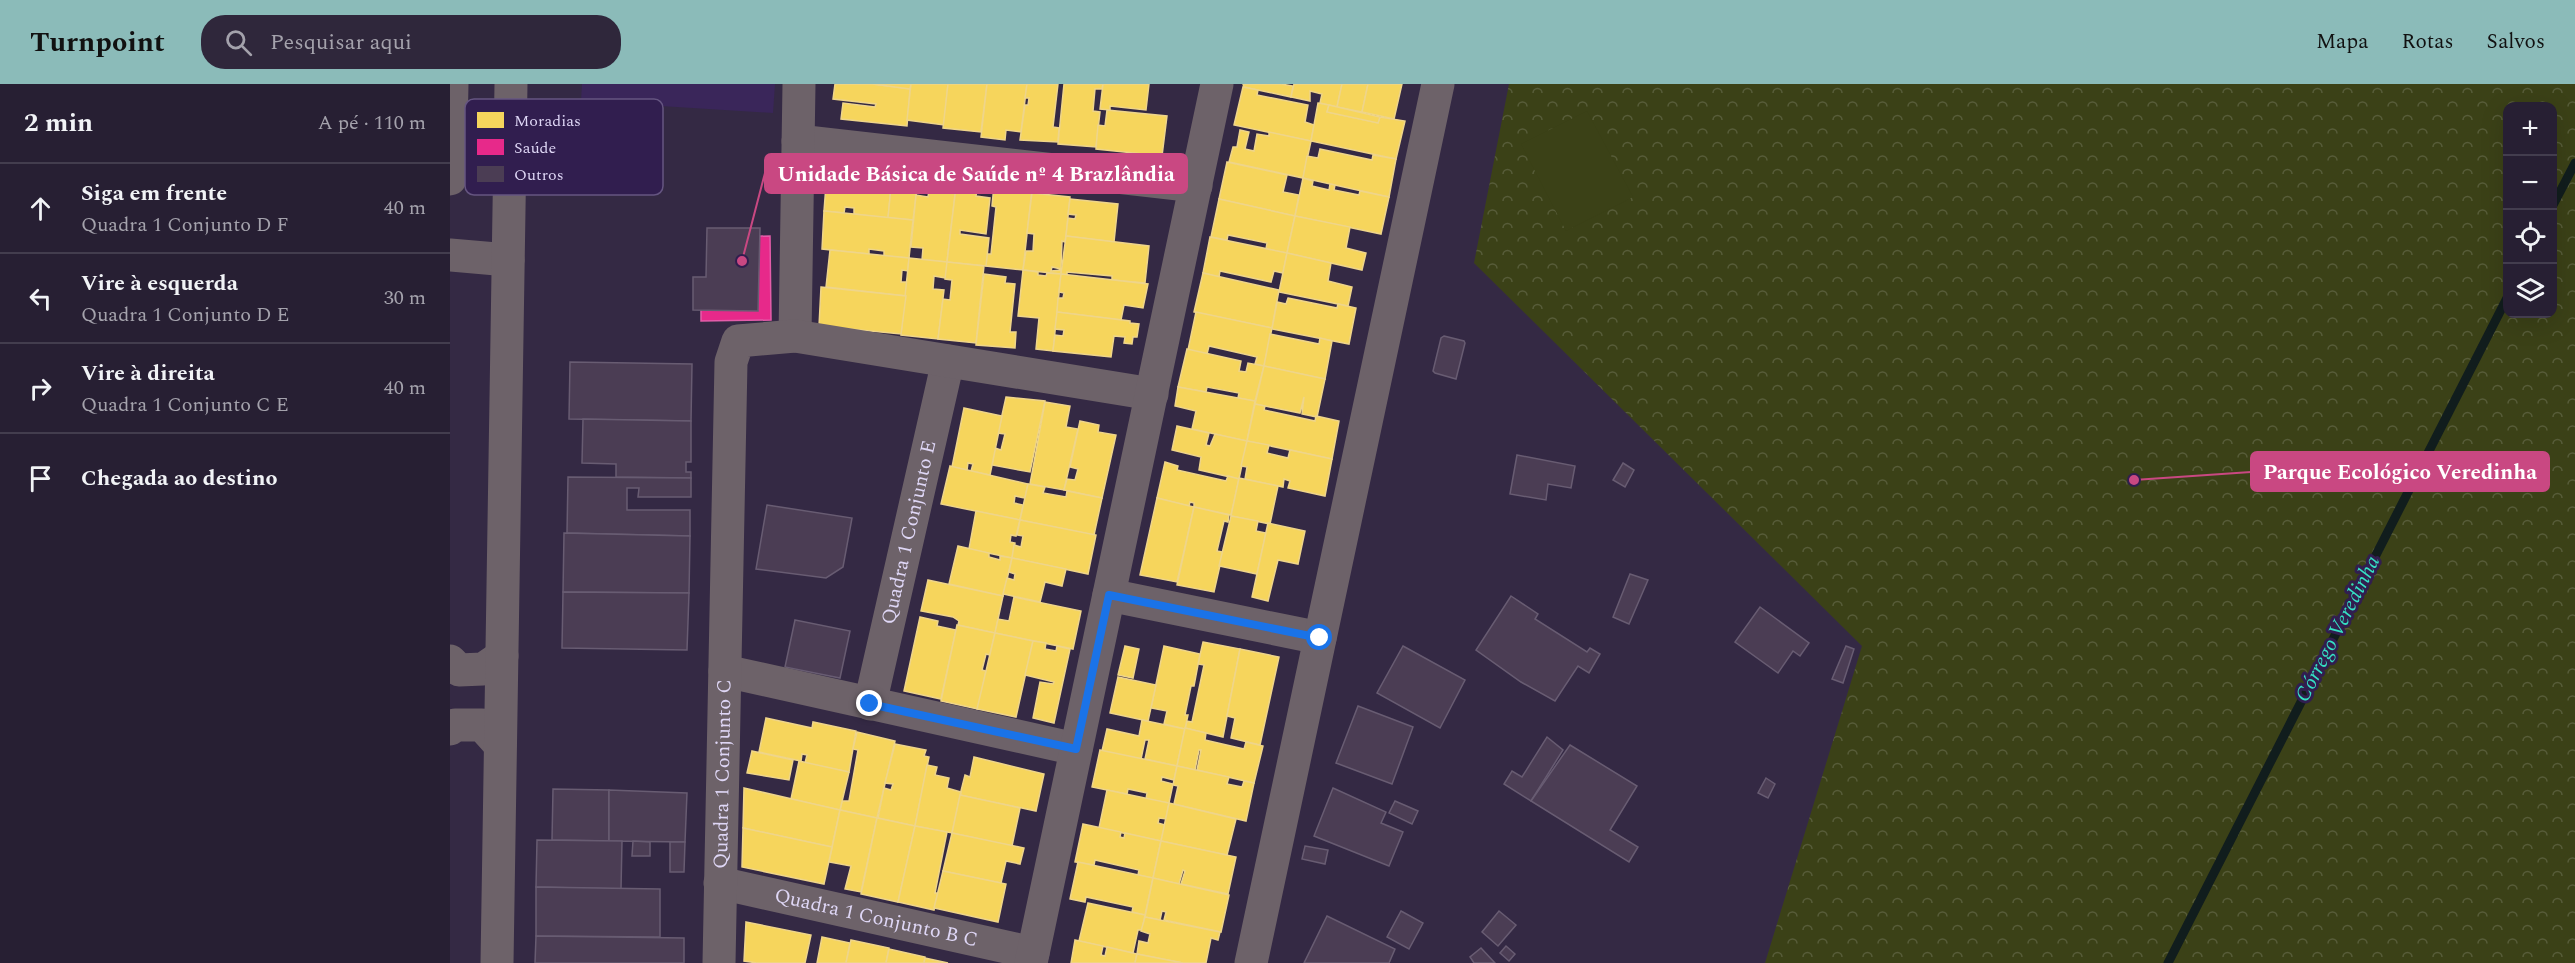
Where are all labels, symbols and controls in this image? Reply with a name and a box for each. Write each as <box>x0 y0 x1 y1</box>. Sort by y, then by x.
search box <box>201 15 621 69</box>
text: Turnpoint <box>30 21 165 64</box>
icon: search <box>222 26 255 59</box>
text: Pesquisar aqui <box>270 26 412 59</box>
text: Mapa <box>2316 26 2369 58</box>
text: Rotas <box>2402 26 2454 58</box>
text: Salvos <box>2487 26 2545 58</box>
legend <box>465 99 663 195</box>
map controls <box>2503 102 2557 318</box>
button: + <box>2503 102 2557 156</box>
text: 2 min <box>24 103 93 143</box>
text: A pé · 110 m <box>318 108 426 138</box>
text: Moradias <box>514 109 581 133</box>
text: Saúde <box>514 136 556 160</box>
callout: Unidade Básica de Saúde nº 4 Brazlândia <box>765 154 1187 193</box>
button: − <box>2503 156 2557 210</box>
text: Unidade Básica de Saúde nº 4 Brazlândia <box>777 159 1175 191</box>
text: Outros <box>514 163 564 187</box>
text: Siga em frente <box>81 177 227 210</box>
icon: ahead <box>24 192 57 225</box>
text: 40 m <box>384 193 426 223</box>
text: Quadra 1 Conjunto D F <box>81 210 289 240</box>
button: locate <box>2503 210 2557 264</box>
button: layers <box>2503 264 2557 318</box>
text: Vire à esquerda <box>81 267 238 300</box>
icon: left <box>24 282 57 315</box>
text: 30 m <box>384 283 426 313</box>
text: Quadra 1 Conjunto D E <box>81 300 290 330</box>
text: Vire à direita <box>81 357 215 390</box>
icon: right <box>24 372 57 405</box>
text: 40 m <box>384 373 426 403</box>
text: Quadra 1 Conjunto C E <box>81 390 289 420</box>
street label: Quadra 1 Conjunto E <box>874 437 945 627</box>
callout: Parque Ecológico Veredinha <box>2251 452 2549 491</box>
text: Parque Ecológico Veredinha <box>2263 457 2537 489</box>
icon: arrive <box>24 462 57 495</box>
text: Chegada ao destino <box>81 462 278 495</box>
water label: Córrego Veredinha <box>2287 550 2389 708</box>
route start <box>1306 624 1332 650</box>
street label: Quadra 1 Conjunto C <box>706 679 740 869</box>
route end <box>856 690 882 716</box>
street label: Quadra 1 Conjunto B C <box>771 881 981 955</box>

